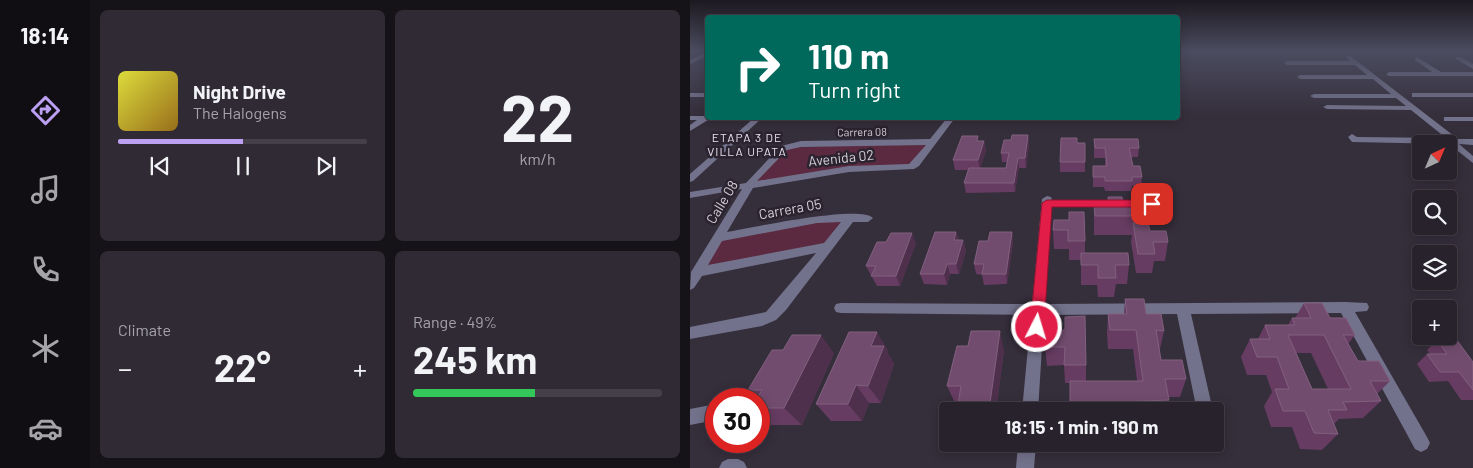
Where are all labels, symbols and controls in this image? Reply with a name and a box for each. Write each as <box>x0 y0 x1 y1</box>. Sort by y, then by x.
text: 18:14 <box>21 22 69 48</box>
text: 110 m <box>808 34 889 76</box>
icon: right <box>725 35 790 100</box>
text: Turn right <box>808 76 901 102</box>
text: 22 <box>501 77 574 155</box>
text: Night Drive <box>193 80 286 103</box>
icon: directions <box>28 93 63 128</box>
text: The Halogens <box>193 103 287 122</box>
street label: Carrera 08 <box>837 125 887 138</box>
district label: ETAPA 3 DE VILLA UPATA <box>707 130 787 158</box>
north arrow <box>1412 135 1458 180</box>
map controls <box>1412 135 1457 345</box>
street label: Avenida 02 <box>807 146 875 169</box>
text: km/h <box>519 149 556 168</box>
icon: previous <box>146 152 174 180</box>
icon: pause <box>229 152 257 180</box>
icon: next <box>312 152 340 180</box>
icon: music <box>28 172 63 207</box>
street label: Calle 08 <box>702 177 741 226</box>
pin <box>1131 183 1173 225</box>
icon: arrive <box>1138 190 1166 218</box>
button: search <box>1412 190 1457 235</box>
street label: Carrera 05 <box>757 195 823 222</box>
button: layers <box>1412 245 1457 290</box>
icon: phone <box>28 252 63 287</box>
position arrow <box>1010 300 1062 352</box>
button: + <box>1412 300 1457 345</box>
text: Range · 49% <box>413 312 497 331</box>
text: Climate <box>118 320 171 339</box>
icon: climate <box>28 331 63 366</box>
text: 245 km <box>413 336 537 382</box>
text: 22° <box>214 344 271 390</box>
text: − <box>118 351 132 385</box>
text: + <box>353 351 367 385</box>
speed limit sign: 30 <box>705 388 770 453</box>
icon: car <box>28 411 63 446</box>
text: 18:15 · 1 min · 190 m <box>1005 415 1158 438</box>

